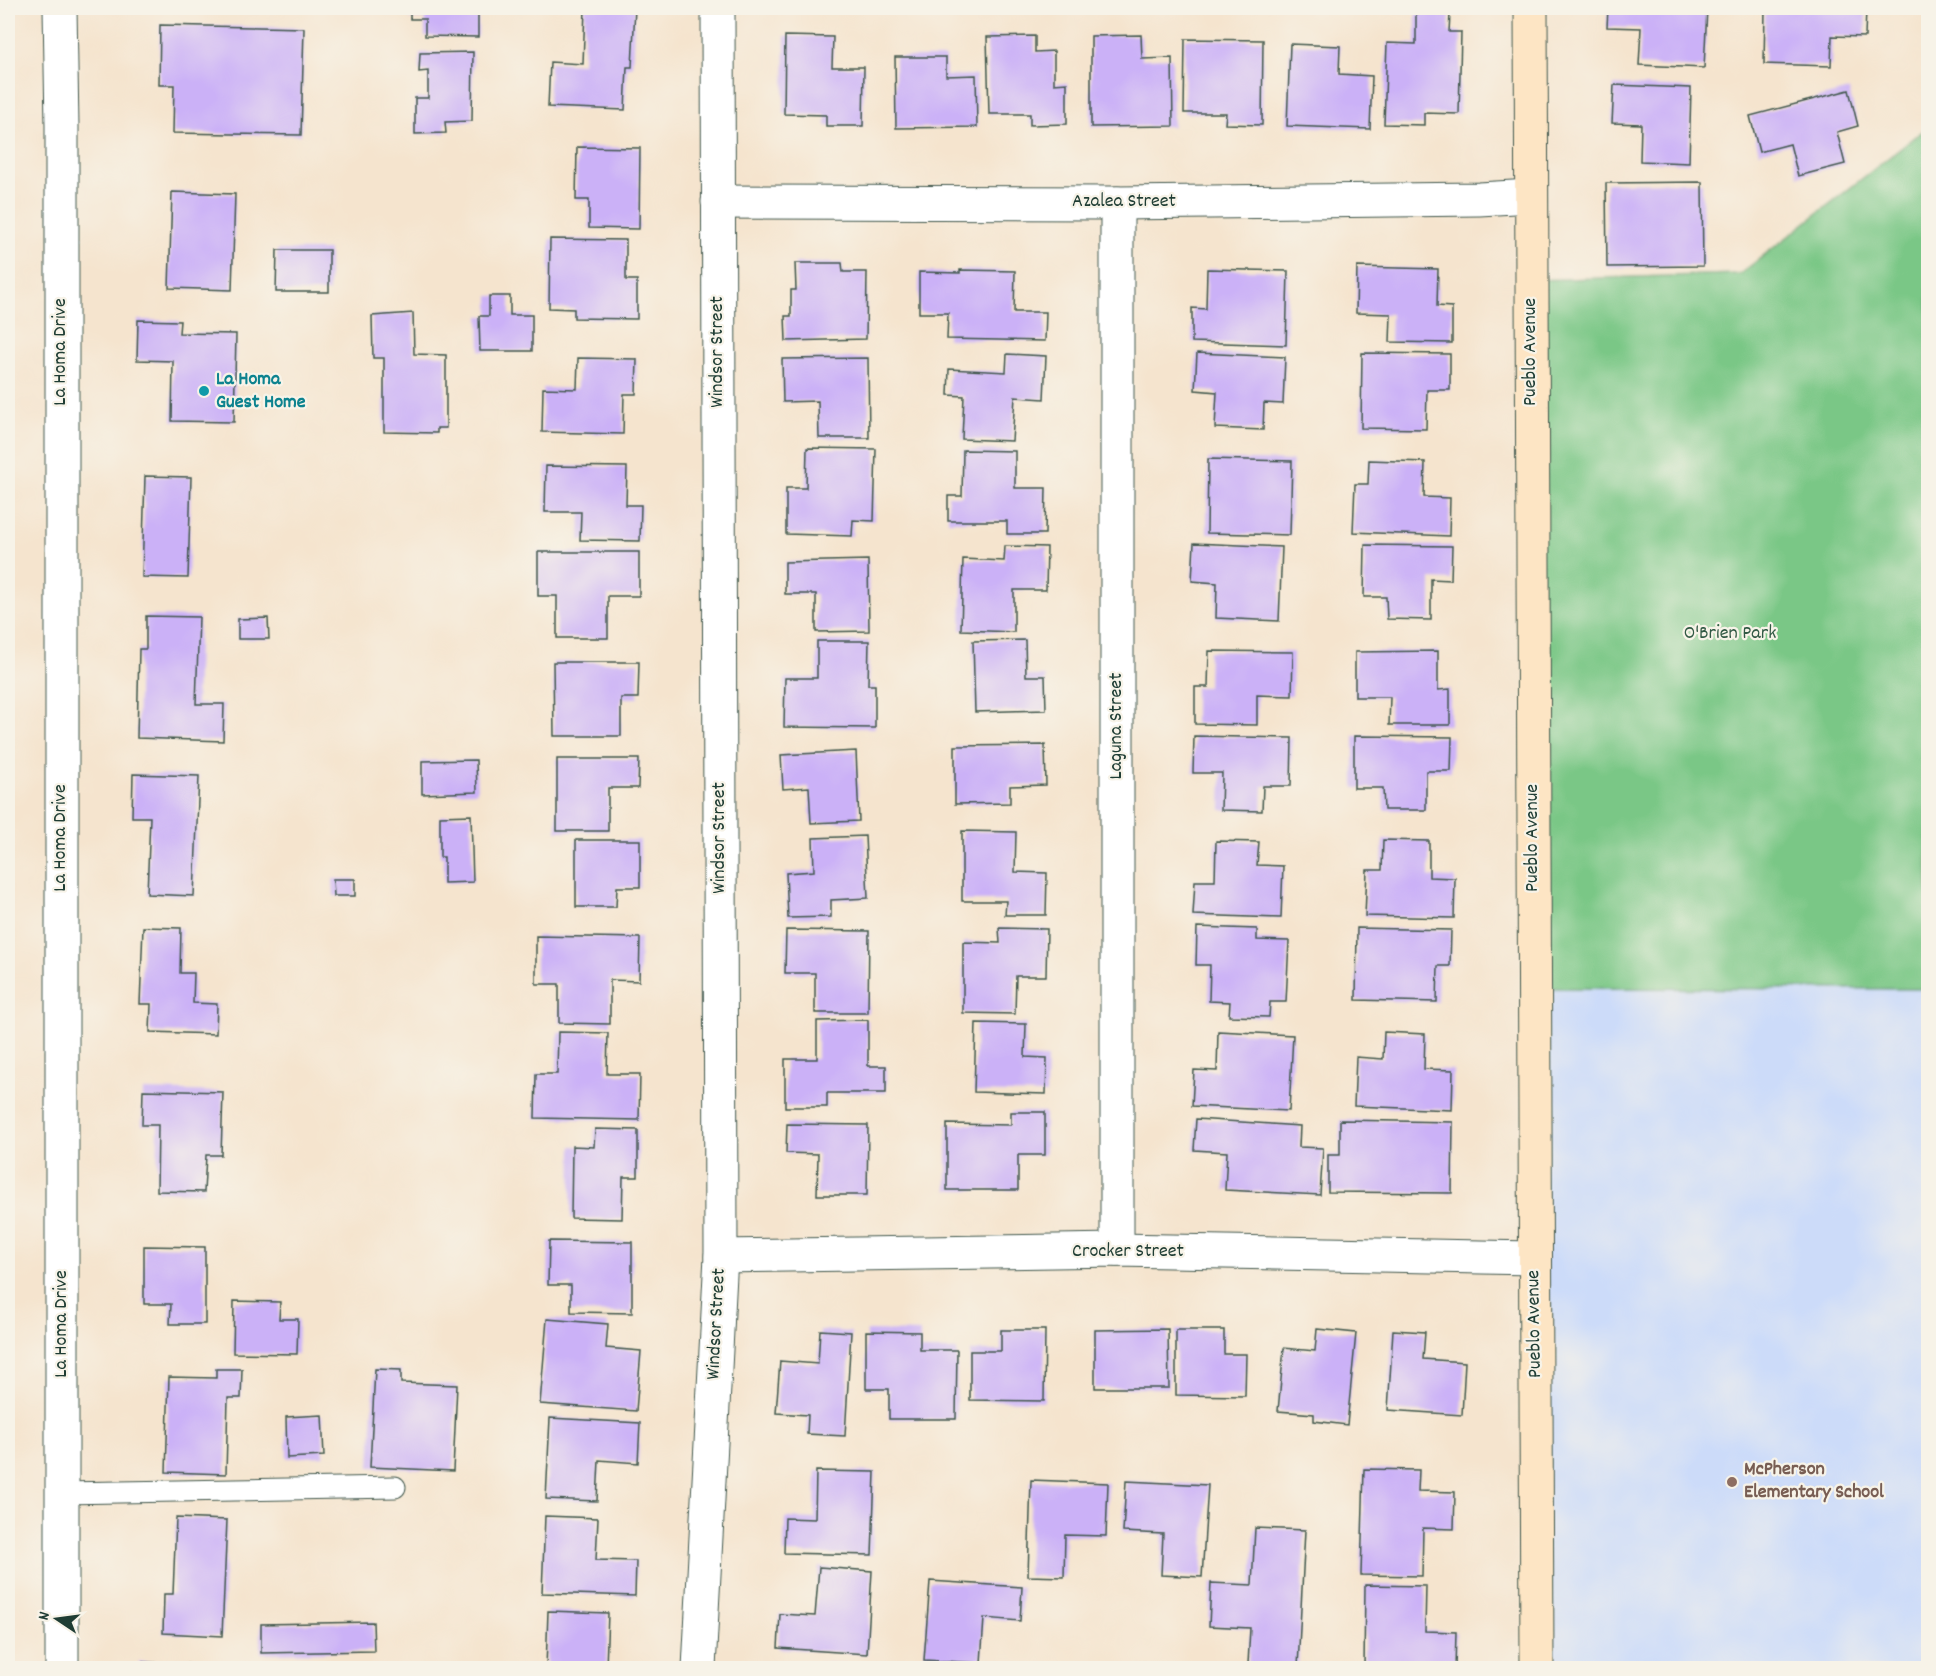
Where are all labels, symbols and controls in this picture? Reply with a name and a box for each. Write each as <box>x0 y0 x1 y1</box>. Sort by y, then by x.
street label: Azalea Street <box>1072 188 1176 216</box>
street label: Windsor Street <box>704 296 732 408</box>
street label: La Homa Drive <box>47 298 75 406</box>
street label: Pueblo Avenue <box>1517 298 1545 406</box>
place label: La Homa Guest Home <box>216 366 306 417</box>
marker: La Homa Guest Home <box>197 384 211 398</box>
park label: O'Brien Park <box>1684 620 1776 648</box>
street label: Laguna Street <box>1103 673 1131 779</box>
street label: Windsor Street <box>706 782 734 894</box>
street label: La Homa Drive <box>47 784 75 892</box>
street label: Pueblo Avenue <box>1519 784 1547 892</box>
street label: Crocker Street <box>1072 1238 1184 1266</box>
street label: Windsor Street <box>700 1268 734 1380</box>
street label: La Homa Drive <box>48 1270 76 1378</box>
street label: Pueblo Avenue <box>1520 1270 1550 1378</box>
place label: McPherson Elementary School <box>1744 1456 1884 1507</box>
marker: McPherson Elementary School <box>1725 1475 1739 1489</box>
north arrow <box>27 1589 87 1649</box>
text: N <box>33 1610 57 1623</box>

